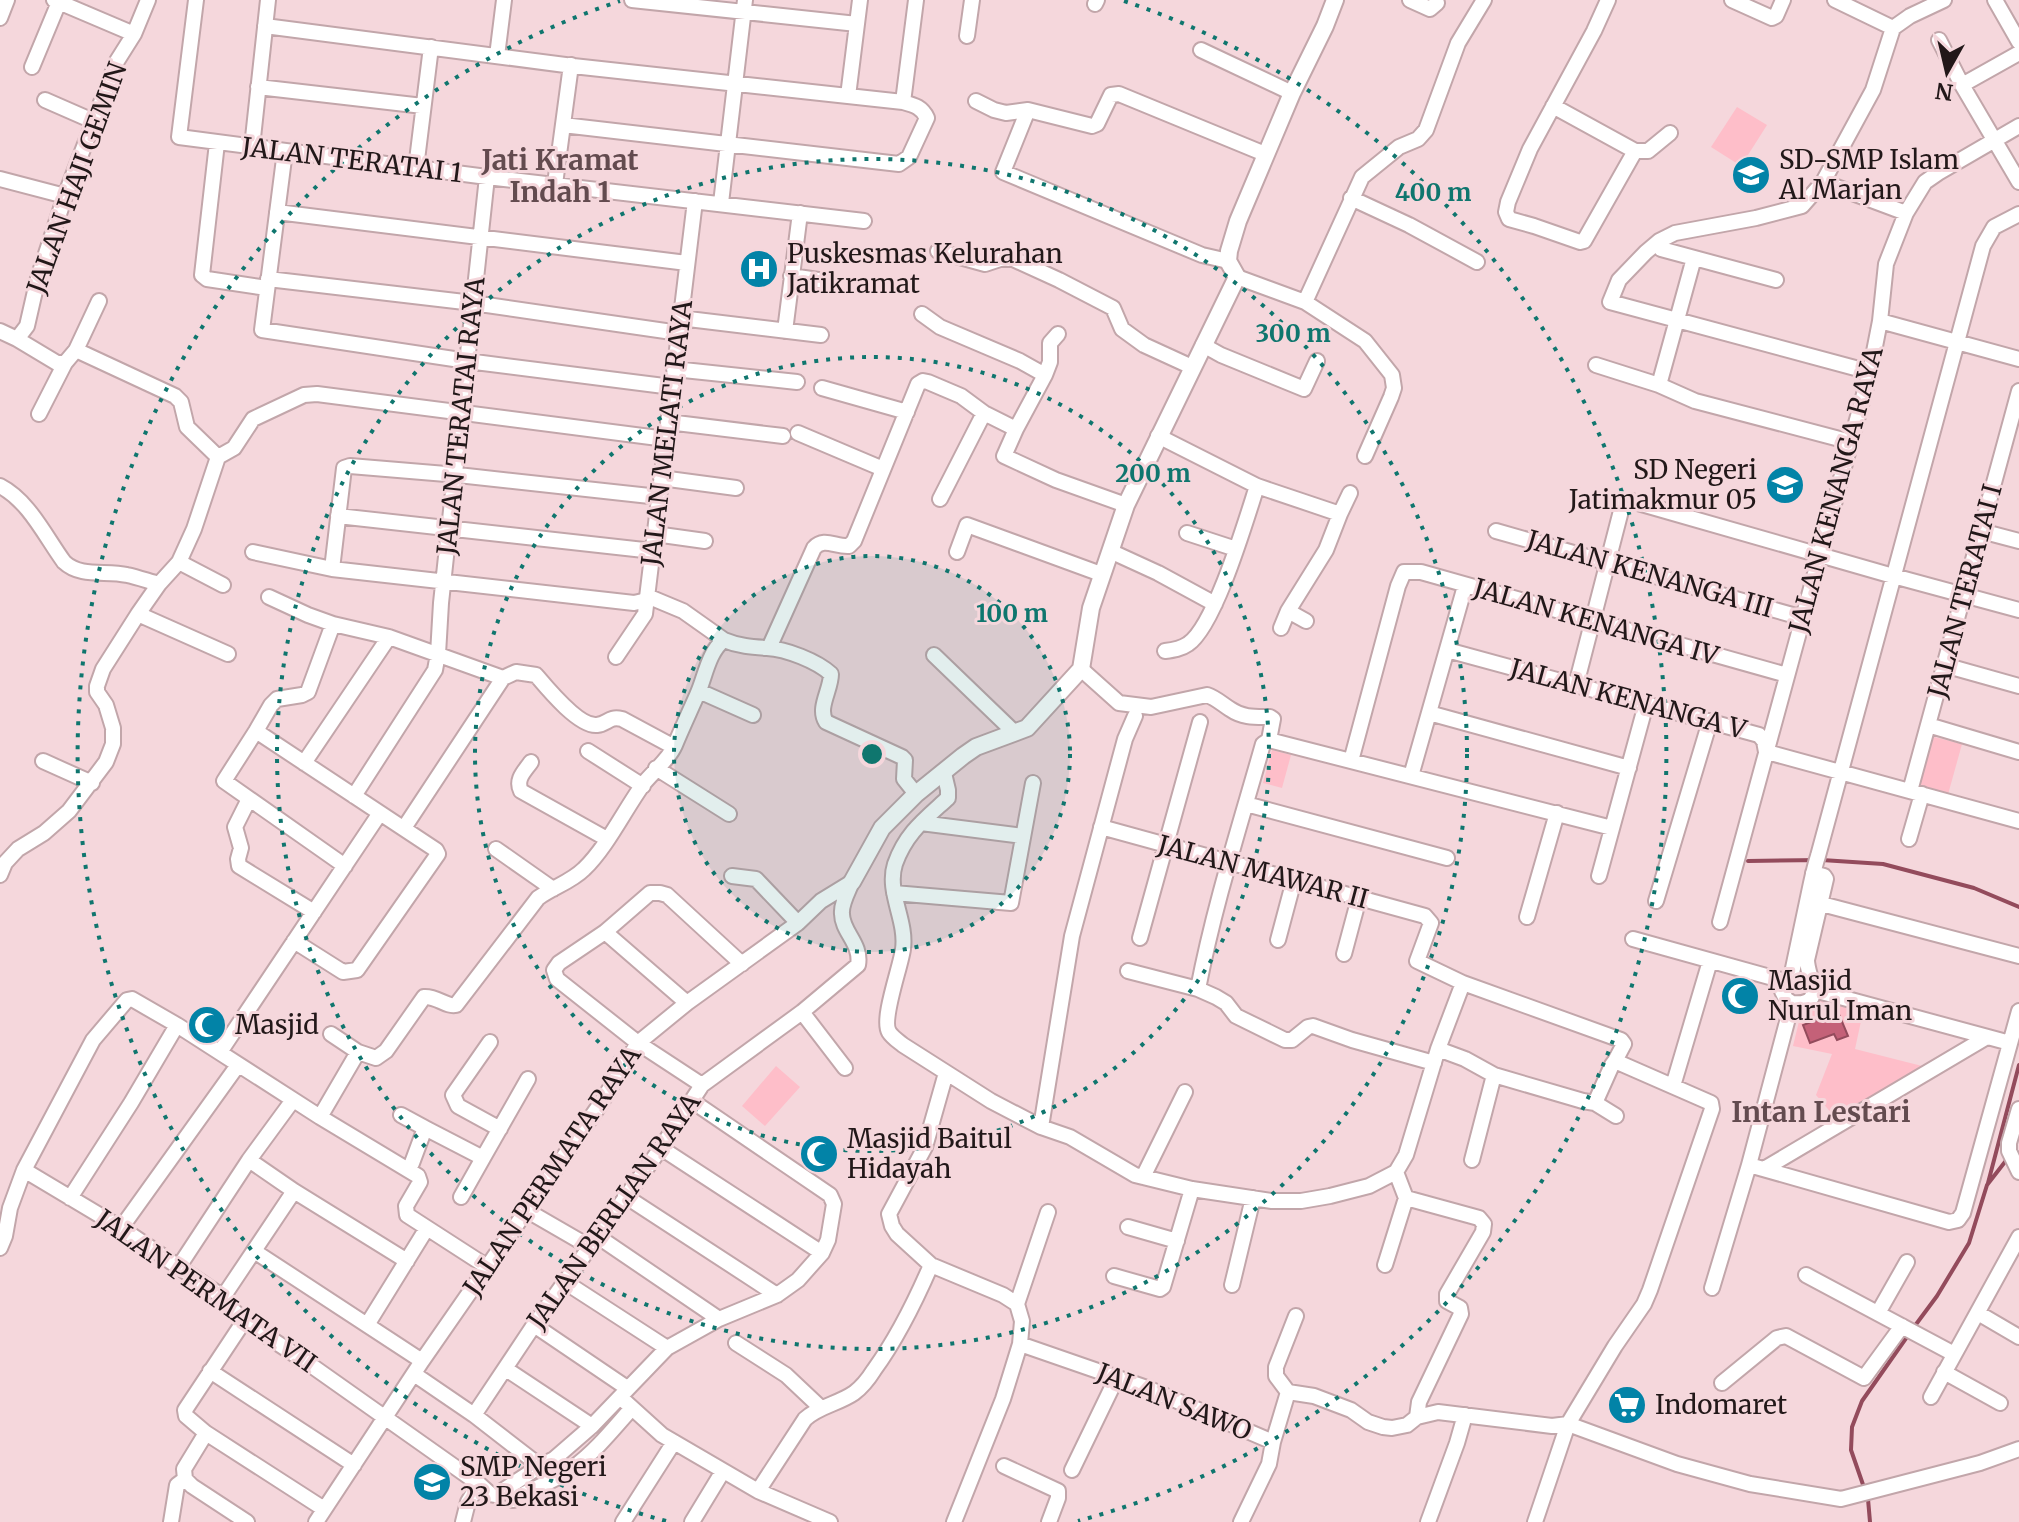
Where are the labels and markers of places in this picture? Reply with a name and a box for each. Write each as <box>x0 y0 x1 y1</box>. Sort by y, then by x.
place label: SD-SMP Islam Al Marjan <box>1778 143 1959 206</box>
school or university icon: SD-SMP Islam Al Marjan <box>1730 154 1772 196</box>
place label: Puskesmas Kelurahan Jatikramat <box>786 237 1063 300</box>
hospital icon: Puskesmas Kelurahan Jatikramat <box>738 248 780 290</box>
place label: SD Negeri Jatimakmur 05 <box>1568 453 1757 516</box>
school or university icon: SD Negeri Jatimakmur 05 <box>1764 464 1806 506</box>
centre of rings <box>858 740 886 768</box>
place label: Masjid Nurul Iman <box>1768 964 1912 1027</box>
mosque icon: Masjid Nurul Iman <box>1719 975 1761 1017</box>
mosque icon: Masjid <box>186 1004 228 1046</box>
place label: Masjid <box>235 1008 319 1041</box>
place label: Masjid Baitul Hidayah <box>847 1122 1012 1185</box>
mosque icon: Masjid Baitul Hidayah <box>798 1133 840 1175</box>
supermarket icon: Indomaret <box>1606 1384 1648 1426</box>
place label: Indomaret <box>1655 1388 1787 1421</box>
place label: SMP Negeri 23 Bekasi <box>460 1450 607 1513</box>
school or university icon: SMP Negeri 23 Bekasi <box>411 1461 453 1503</box>

